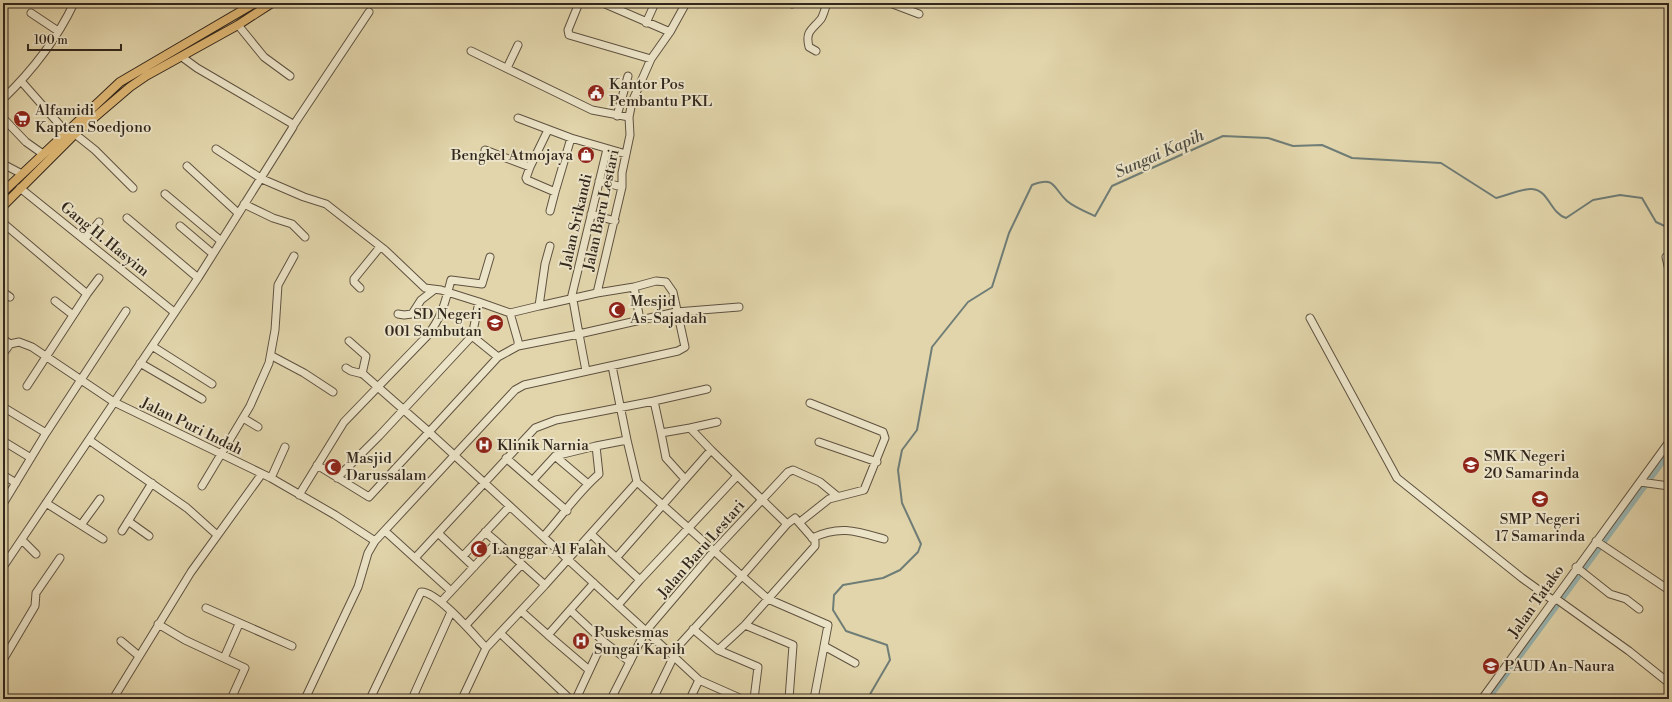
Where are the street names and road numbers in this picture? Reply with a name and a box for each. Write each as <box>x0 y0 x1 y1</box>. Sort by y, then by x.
street label: Jalan Baru Lestari <box>579 148 624 274</box>
street label: Jalan Srikandi <box>556 172 597 271</box>
street label: Gang H. Hasyim <box>56 198 153 281</box>
street label: Jalan Puri Indah <box>137 393 246 459</box>
street label: Jalan Baru Lestari <box>653 496 749 603</box>
street label: Jalan Tatako <box>1504 561 1568 642</box>

